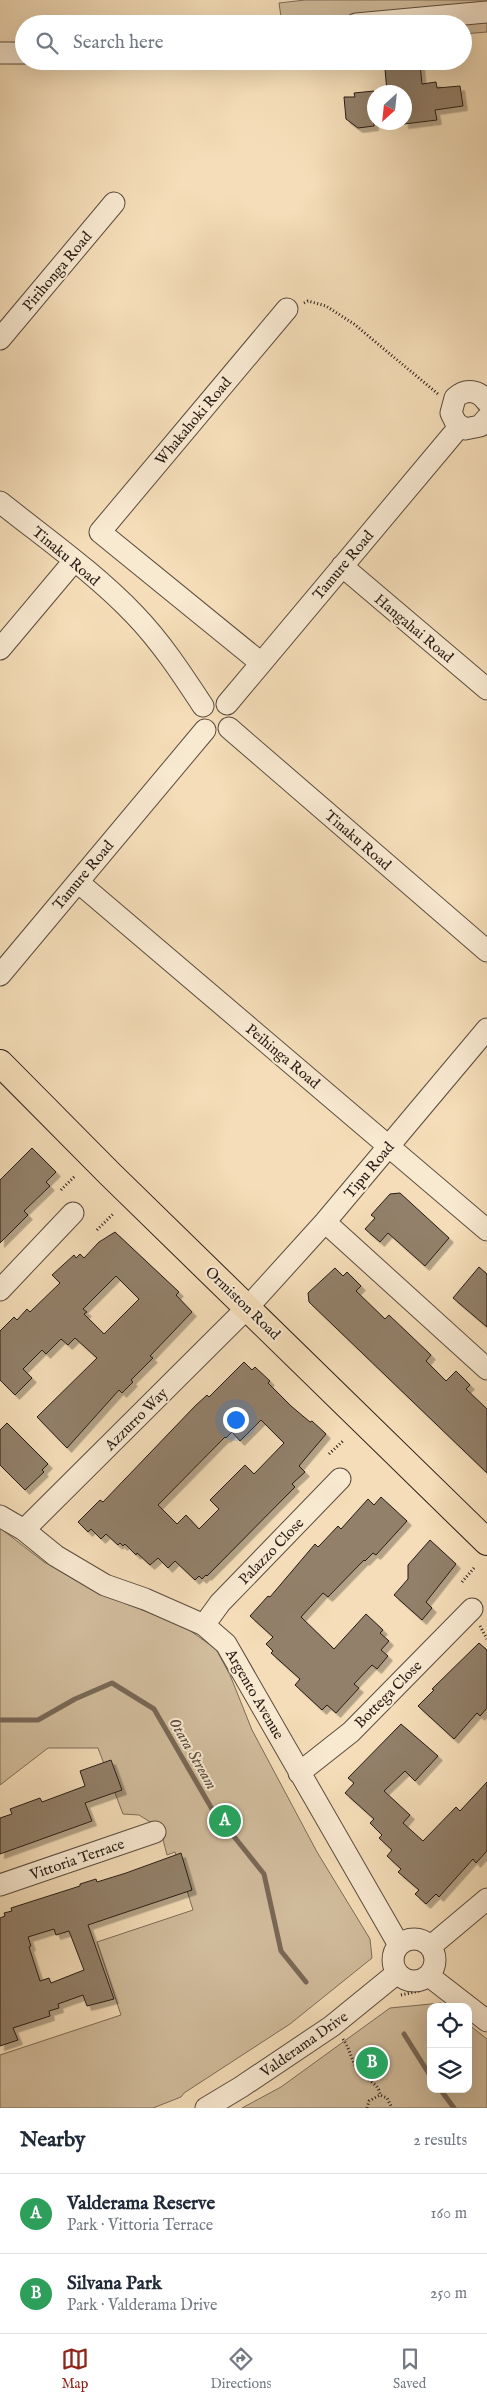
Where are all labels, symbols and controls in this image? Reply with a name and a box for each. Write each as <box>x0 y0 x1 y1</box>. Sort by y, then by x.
search box <box>15 15 472 70</box>
icon: search <box>33 29 61 57</box>
text: Search here <box>73 31 164 55</box>
north arrow <box>367 85 412 130</box>
street label: Pirihonga Road <box>19 227 97 315</box>
street label: Whakahoki Road <box>151 373 236 469</box>
street label: Tinaku Road <box>28 523 104 591</box>
street label: Tamure Road <box>309 526 379 604</box>
street label: Hangahai Road <box>370 590 458 668</box>
street label: Tinaku Road <box>320 806 396 875</box>
street label: Tamure Road <box>49 836 119 914</box>
street label: Peihinga Road <box>242 1020 324 1094</box>
street label: Tipu Road <box>340 1137 399 1202</box>
street label: Ormiston Road <box>201 1263 285 1345</box>
street label: Azzurro Way <box>100 1383 172 1456</box>
your location <box>223 1407 249 1433</box>
street label: Palazzo Close <box>235 1514 308 1589</box>
street label: Argento Avenue <box>221 1645 288 1743</box>
street label: Bottega Close <box>350 1656 426 1732</box>
water label: Otara Stream <box>164 1714 221 1794</box>
pin: A <box>209 1802 241 1840</box>
street label: Vittoria Terrace <box>26 1834 127 1885</box>
map controls <box>427 2003 472 2093</box>
button: locate <box>427 2003 472 2048</box>
street label: Valderama Drive <box>256 2007 352 2082</box>
pin: B <box>356 2044 388 2082</box>
button: layers <box>427 2048 472 2093</box>
text: Nearby <box>20 2127 85 2154</box>
text: 2 results <box>413 2131 467 2151</box>
text: Valderama Reserve <box>67 2192 215 2216</box>
text: A <box>31 2204 41 2224</box>
text: 160 m <box>431 2204 467 2224</box>
text: Park · Vittoria Terrace <box>67 2216 213 2236</box>
text: Silvana Park <box>67 2272 162 2296</box>
text: B <box>31 2284 41 2304</box>
text: 250 m <box>430 2284 467 2304</box>
text: Park · Valderama Drive <box>67 2296 217 2316</box>
tab: Map <box>61 2345 89 2393</box>
tab: Directions <box>210 2345 271 2393</box>
tab: Saved <box>393 2345 426 2393</box>

